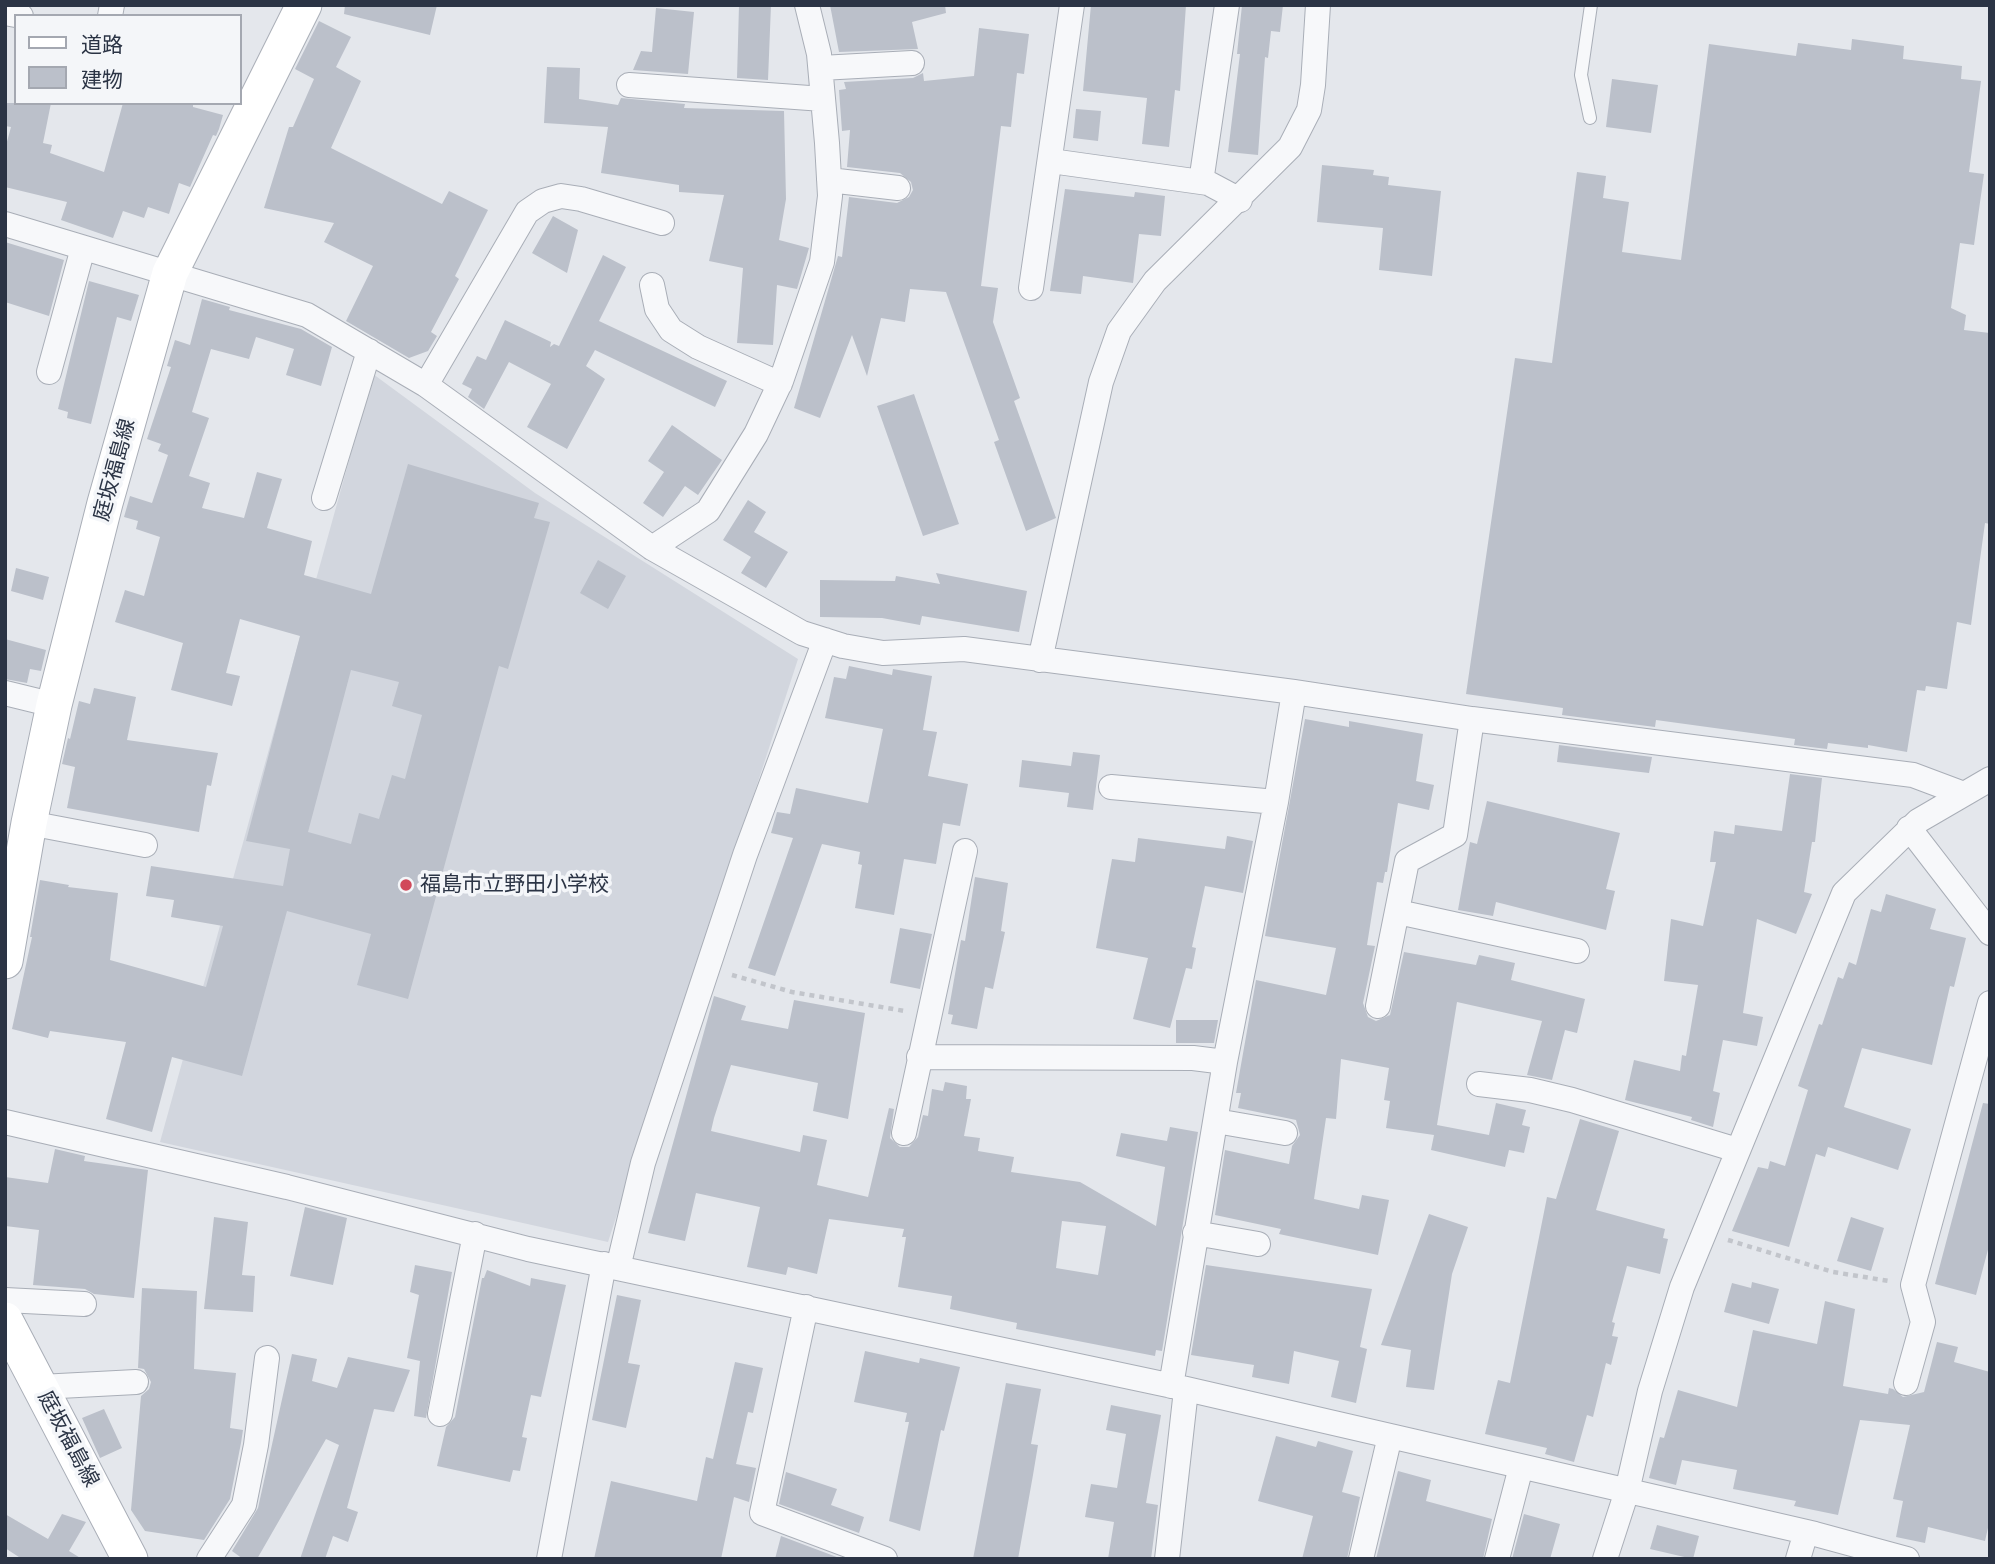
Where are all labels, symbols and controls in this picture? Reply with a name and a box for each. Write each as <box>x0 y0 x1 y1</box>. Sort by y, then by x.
legend <box>14 14 242 105</box>
text: 道路 <box>81 32 123 57</box>
text: 建物 <box>81 67 123 92</box>
street label: 庭坂福島線 <box>89 416 141 524</box>
place label: 福島市立野田小学校 <box>420 872 609 898</box>
marker: 福島市立野田小学校 <box>398 877 414 893</box>
street label: 庭坂福島線 <box>32 1387 104 1491</box>

